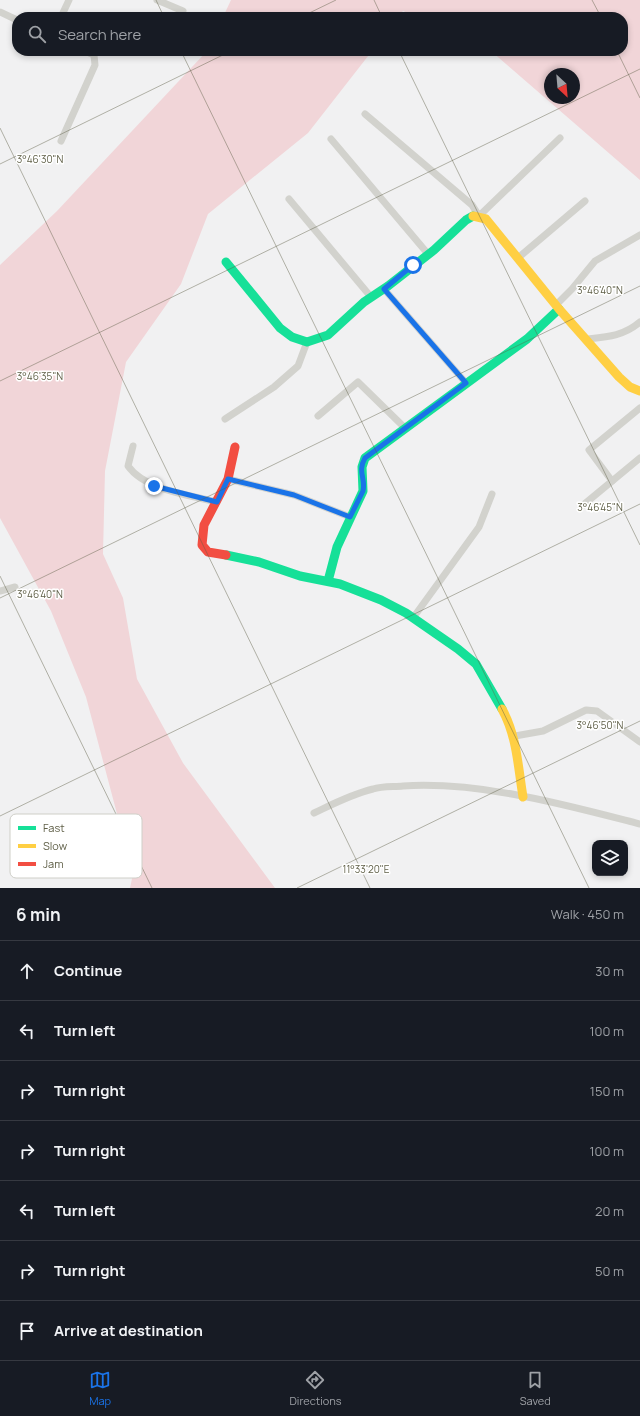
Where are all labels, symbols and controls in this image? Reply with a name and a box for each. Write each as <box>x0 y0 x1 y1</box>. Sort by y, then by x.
search box <box>12 12 628 56</box>
icon: search <box>26 23 48 45</box>
text: Search here <box>58 24 141 45</box>
north arrow <box>544 68 580 104</box>
text: 3°46'30"N <box>17 152 63 166</box>
route start <box>404 256 422 274</box>
text: 3°46'40"N <box>577 283 623 297</box>
text: 3°46'35"N <box>17 369 63 383</box>
route end <box>145 477 163 495</box>
text: 3°46'45"N <box>577 500 623 514</box>
text: 3°46'40"N <box>17 587 63 601</box>
text: 3°46'50"N <box>577 718 624 732</box>
legend <box>10 814 142 878</box>
text: Fast <box>43 820 65 835</box>
text: Slow <box>43 838 68 853</box>
map controls <box>592 840 628 876</box>
button: layers <box>592 840 628 876</box>
text: Jam <box>43 856 64 871</box>
text: 11°33'20"E <box>343 862 390 876</box>
text: 6 min <box>16 903 61 926</box>
text: Walk · 450 m <box>551 905 624 923</box>
icon: ahead <box>16 960 38 982</box>
text: Continue <box>54 960 122 981</box>
text: 30 m <box>595 962 624 980</box>
icon: left <box>16 1020 38 1042</box>
text: Turn left <box>54 1020 116 1041</box>
text: 100 m <box>589 1022 624 1040</box>
icon: right <box>16 1080 38 1102</box>
text: Turn right <box>54 1080 125 1101</box>
text: 150 m <box>590 1082 624 1100</box>
icon: right <box>16 1140 38 1162</box>
text: Turn right <box>54 1140 125 1161</box>
text: 100 m <box>589 1142 624 1160</box>
icon: left <box>16 1200 38 1222</box>
text: Turn left <box>54 1200 116 1221</box>
text: 20 m <box>595 1202 624 1220</box>
icon: right <box>16 1260 38 1282</box>
text: Turn right <box>54 1260 125 1281</box>
text: 50 m <box>595 1262 624 1280</box>
icon: arrive <box>16 1320 38 1342</box>
text: Arrive at destination <box>54 1320 203 1341</box>
tab: Map <box>89 1369 111 1408</box>
tab: Directions <box>289 1369 342 1408</box>
tab: Saved <box>520 1369 551 1408</box>

